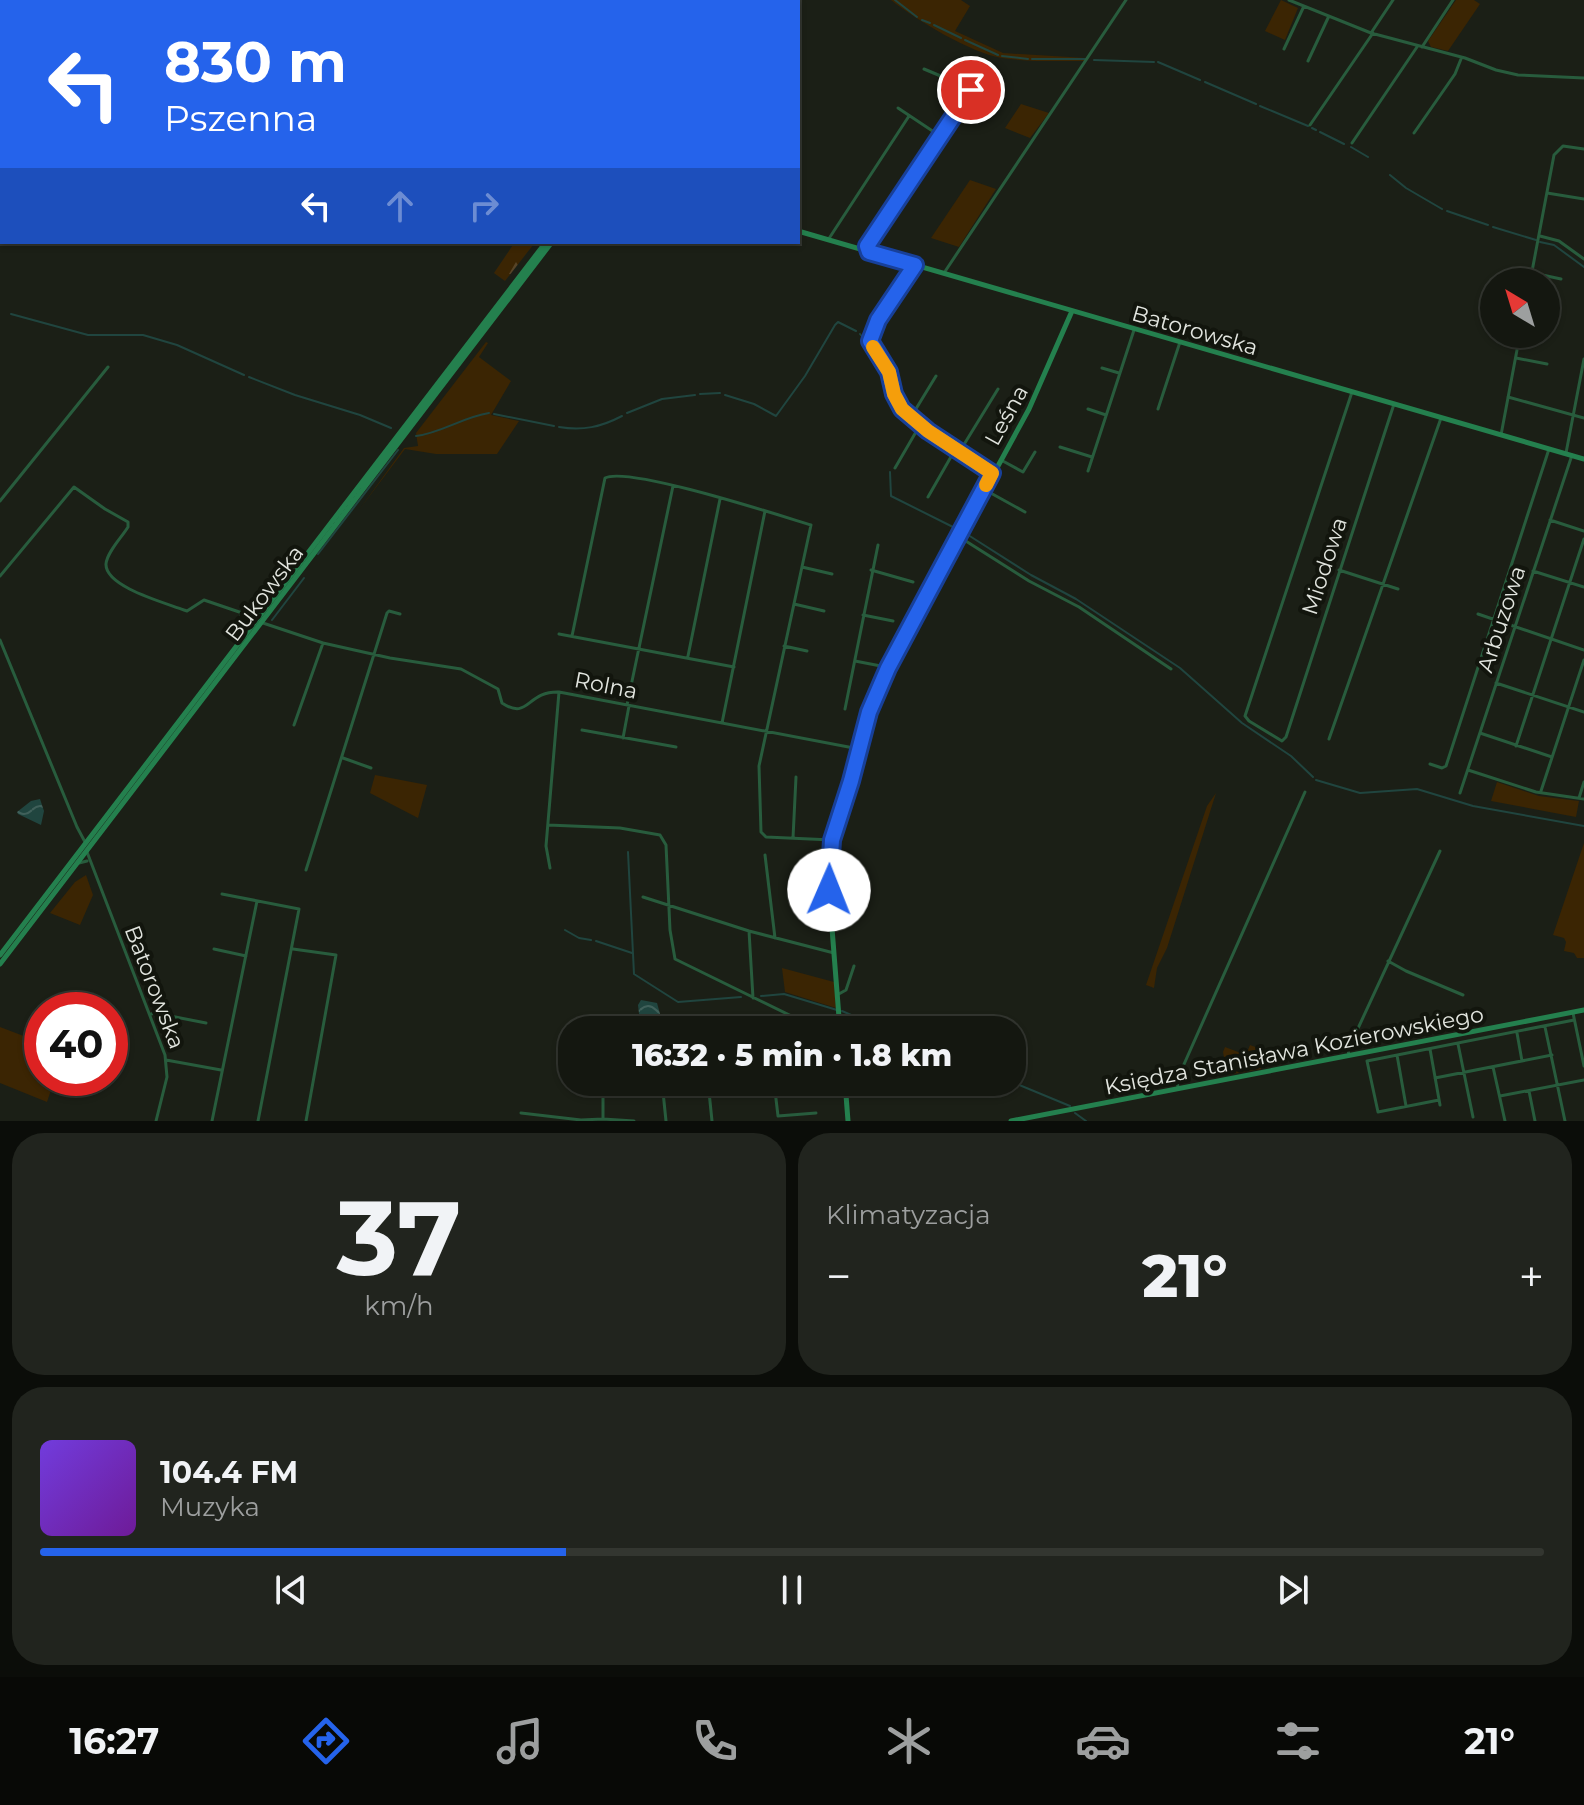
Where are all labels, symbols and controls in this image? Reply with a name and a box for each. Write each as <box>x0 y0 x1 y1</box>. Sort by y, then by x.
text: 830 m <box>164 28 347 96</box>
icon: left <box>32 32 136 136</box>
pin <box>937 56 1005 124</box>
icon: arrive <box>949 68 993 112</box>
text: Pszenna <box>164 96 317 140</box>
icon: left <box>294 184 338 228</box>
icon: ahead <box>378 184 422 228</box>
icon: right <box>462 184 506 228</box>
north arrow <box>1480 268 1560 348</box>
map controls <box>1480 268 1560 348</box>
street label: Batorowska <box>1129 300 1261 361</box>
street label: Leśna <box>979 380 1034 450</box>
street label: Miodowa <box>1296 514 1353 618</box>
street label: Bukowska <box>219 540 309 647</box>
street label: Arbuzowa <box>1472 562 1531 676</box>
street label: Rolna <box>572 666 640 705</box>
position arrow <box>787 848 871 932</box>
street label: Batorowska <box>119 922 190 1053</box>
speed limit sign: 40 <box>24 992 128 1096</box>
street label: Księdza Stanisława Kozierowskiego <box>1102 1000 1486 1101</box>
text: 16:32 · 5 min · 1.8 km <box>632 1037 952 1074</box>
text: 37 <box>336 1174 462 1301</box>
text: Klimatyzacja <box>826 1199 991 1231</box>
text: 21° <box>1142 1239 1228 1312</box>
text: − <box>826 1249 851 1303</box>
text: + <box>1519 1249 1544 1303</box>
text: km/h <box>364 1290 434 1322</box>
text: 104.4 FM <box>160 1454 298 1491</box>
text: Muzyka <box>160 1491 260 1523</box>
icon: previous <box>269 1568 313 1612</box>
icon: pause <box>770 1568 814 1612</box>
icon: next <box>1271 1568 1315 1612</box>
icon: directions <box>298 1713 354 1769</box>
icon: music <box>492 1713 548 1769</box>
icon: phone <box>687 1713 743 1769</box>
icon: climate <box>881 1713 937 1769</box>
icon: car <box>1075 1713 1131 1769</box>
icon: filters <box>1270 1713 1326 1769</box>
text: 16:27 <box>69 1719 159 1763</box>
text: 21° <box>1464 1719 1515 1763</box>

